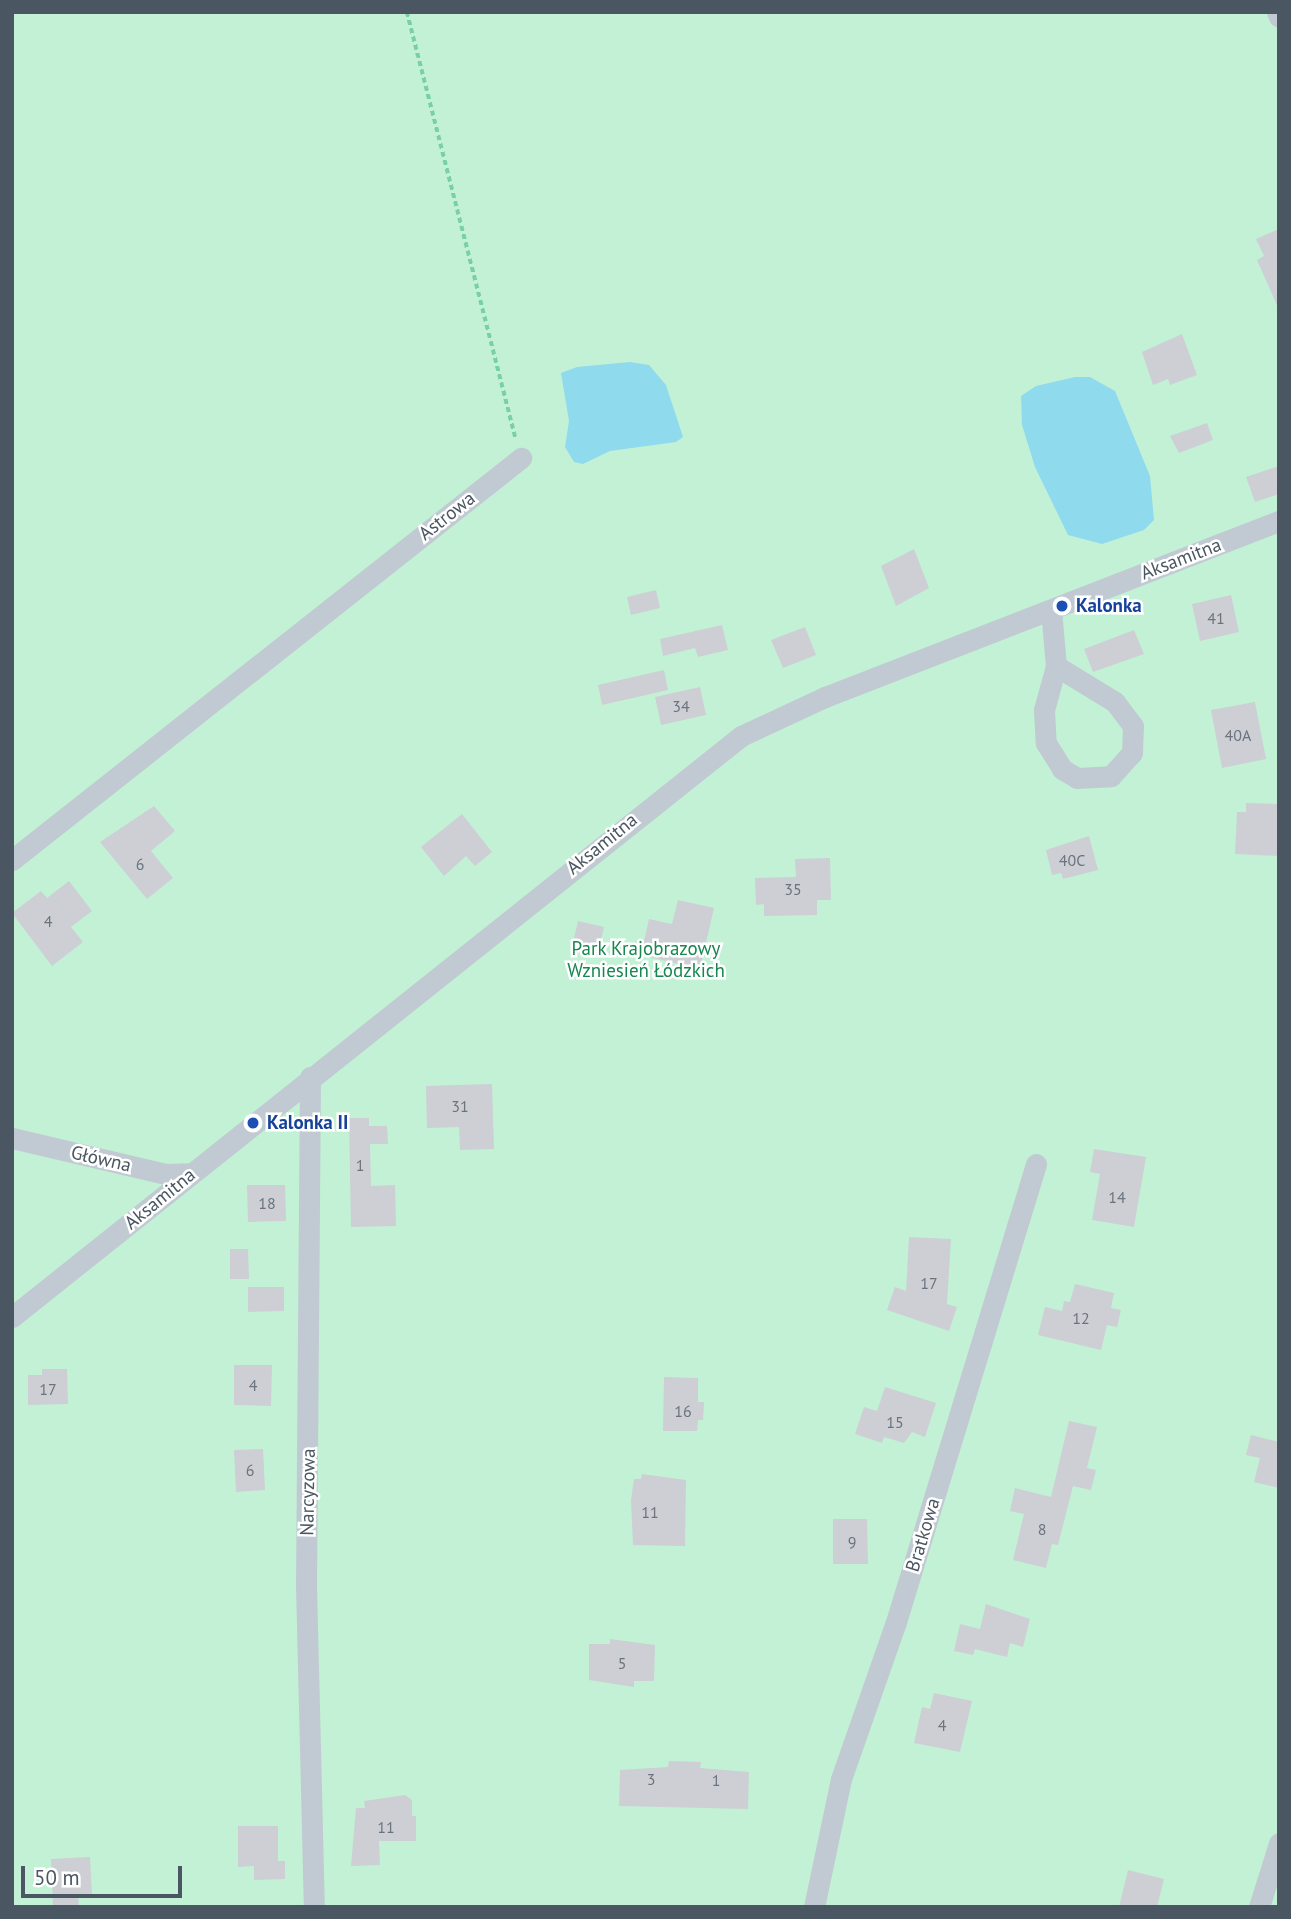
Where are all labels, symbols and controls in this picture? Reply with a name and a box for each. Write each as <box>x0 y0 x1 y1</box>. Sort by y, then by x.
street label: Astrowa <box>414 487 480 545</box>
street label: Aksamitna <box>1138 533 1224 585</box>
place label: Kalonka <box>1076 595 1142 617</box>
marker: Kalonka <box>1054 598 1070 614</box>
house number: 41 <box>1207 608 1225 628</box>
house number: 34 <box>672 696 690 716</box>
house number: 40A <box>1225 725 1251 745</box>
street label: Aksamitna <box>562 809 642 879</box>
house number: 40C <box>1059 850 1085 870</box>
house number: 6 <box>136 854 144 874</box>
house number: 35 <box>784 879 802 899</box>
house number: 4 <box>44 911 52 931</box>
park label: Park Krajobrazowy Wzniesień Łódzkich <box>567 938 725 982</box>
house number: 31 <box>451 1096 469 1116</box>
place label: Kalonka II <box>267 1112 348 1134</box>
marker: Kalonka II <box>245 1115 261 1131</box>
street label: Główna <box>69 1141 133 1177</box>
house number: 1 <box>356 1155 364 1175</box>
street label: Aksamitna <box>120 1164 200 1234</box>
house number: 14 <box>1108 1187 1126 1207</box>
house number: 18 <box>258 1193 276 1213</box>
house number: 17 <box>920 1273 938 1293</box>
house number: 12 <box>1072 1308 1090 1328</box>
house number: 4 <box>249 1375 257 1395</box>
house number: 17 <box>39 1379 57 1399</box>
house number: 16 <box>674 1401 692 1421</box>
house number: 15 <box>886 1412 904 1432</box>
street label: Narcyzowa <box>296 1448 320 1536</box>
house number: 6 <box>246 1460 254 1480</box>
street label: Bratkowa <box>901 1495 945 1575</box>
house number: 11 <box>641 1502 659 1522</box>
house number: 8 <box>1038 1519 1046 1539</box>
house number: 9 <box>848 1532 856 1552</box>
house number: 5 <box>618 1653 626 1673</box>
house number: 4 <box>938 1715 946 1735</box>
house number: 3 <box>647 1769 655 1789</box>
house number: 1 <box>712 1770 720 1790</box>
house number: 11 <box>377 1817 395 1837</box>
scale bar <box>24 1853 186 1897</box>
text: 50 m <box>34 1864 80 1891</box>

